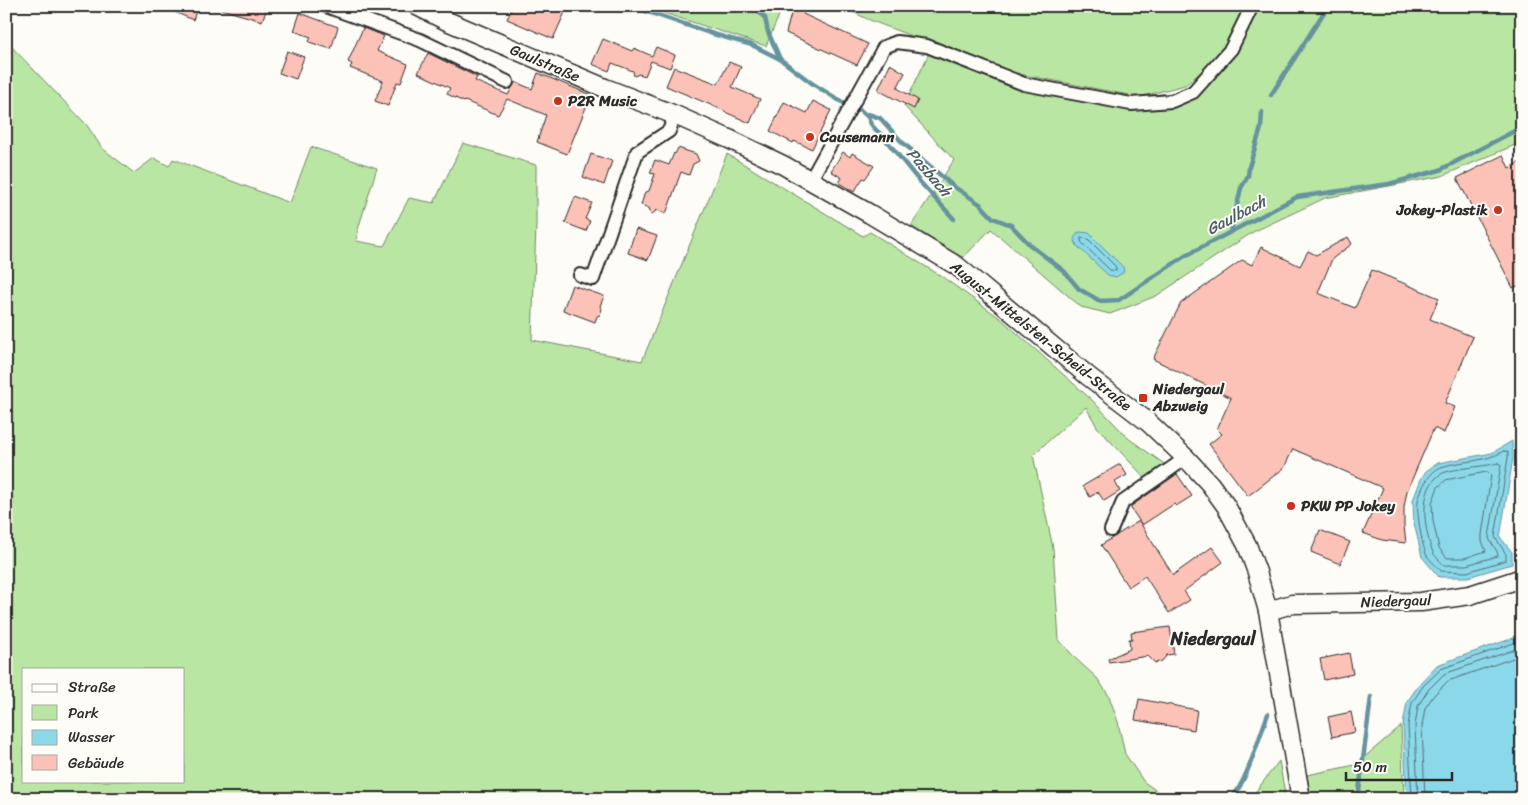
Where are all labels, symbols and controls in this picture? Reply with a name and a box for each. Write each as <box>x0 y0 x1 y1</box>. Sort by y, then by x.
street label: Gaulstraße <box>506 37 584 90</box>
place label: P2R Music <box>568 88 638 114</box>
marker: P2R Music <box>552 95 564 107</box>
place label: Causemann <box>819 124 895 150</box>
marker: Causemann <box>804 131 816 143</box>
water label: Pasbach <box>899 141 960 205</box>
water label: Gaulbach <box>1201 186 1273 243</box>
place label: Jokey-Plastik <box>1396 197 1488 223</box>
marker: Jokey-Plastik <box>1492 204 1504 216</box>
street label: August-Mittelsten-Scheid-Straße <box>943 253 1138 418</box>
place label: Niedergaul Abzweig <box>1152 376 1225 419</box>
marker: Niedergaul Abzweig <box>1137 392 1149 404</box>
place label: PKW PP Jokey <box>1301 493 1396 519</box>
marker: PKW PP Jokey <box>1285 500 1297 512</box>
street label: Niedergaul <box>1360 587 1433 615</box>
district label: Niedergaul <box>1169 623 1256 655</box>
legend <box>22 668 185 782</box>
text: Straße <box>68 674 116 700</box>
text: Park <box>68 700 99 726</box>
text: Wasser <box>68 724 116 750</box>
text: Gebäude <box>68 750 124 776</box>
scale bar <box>1346 750 1452 782</box>
text: 50 m <box>1353 754 1388 780</box>

